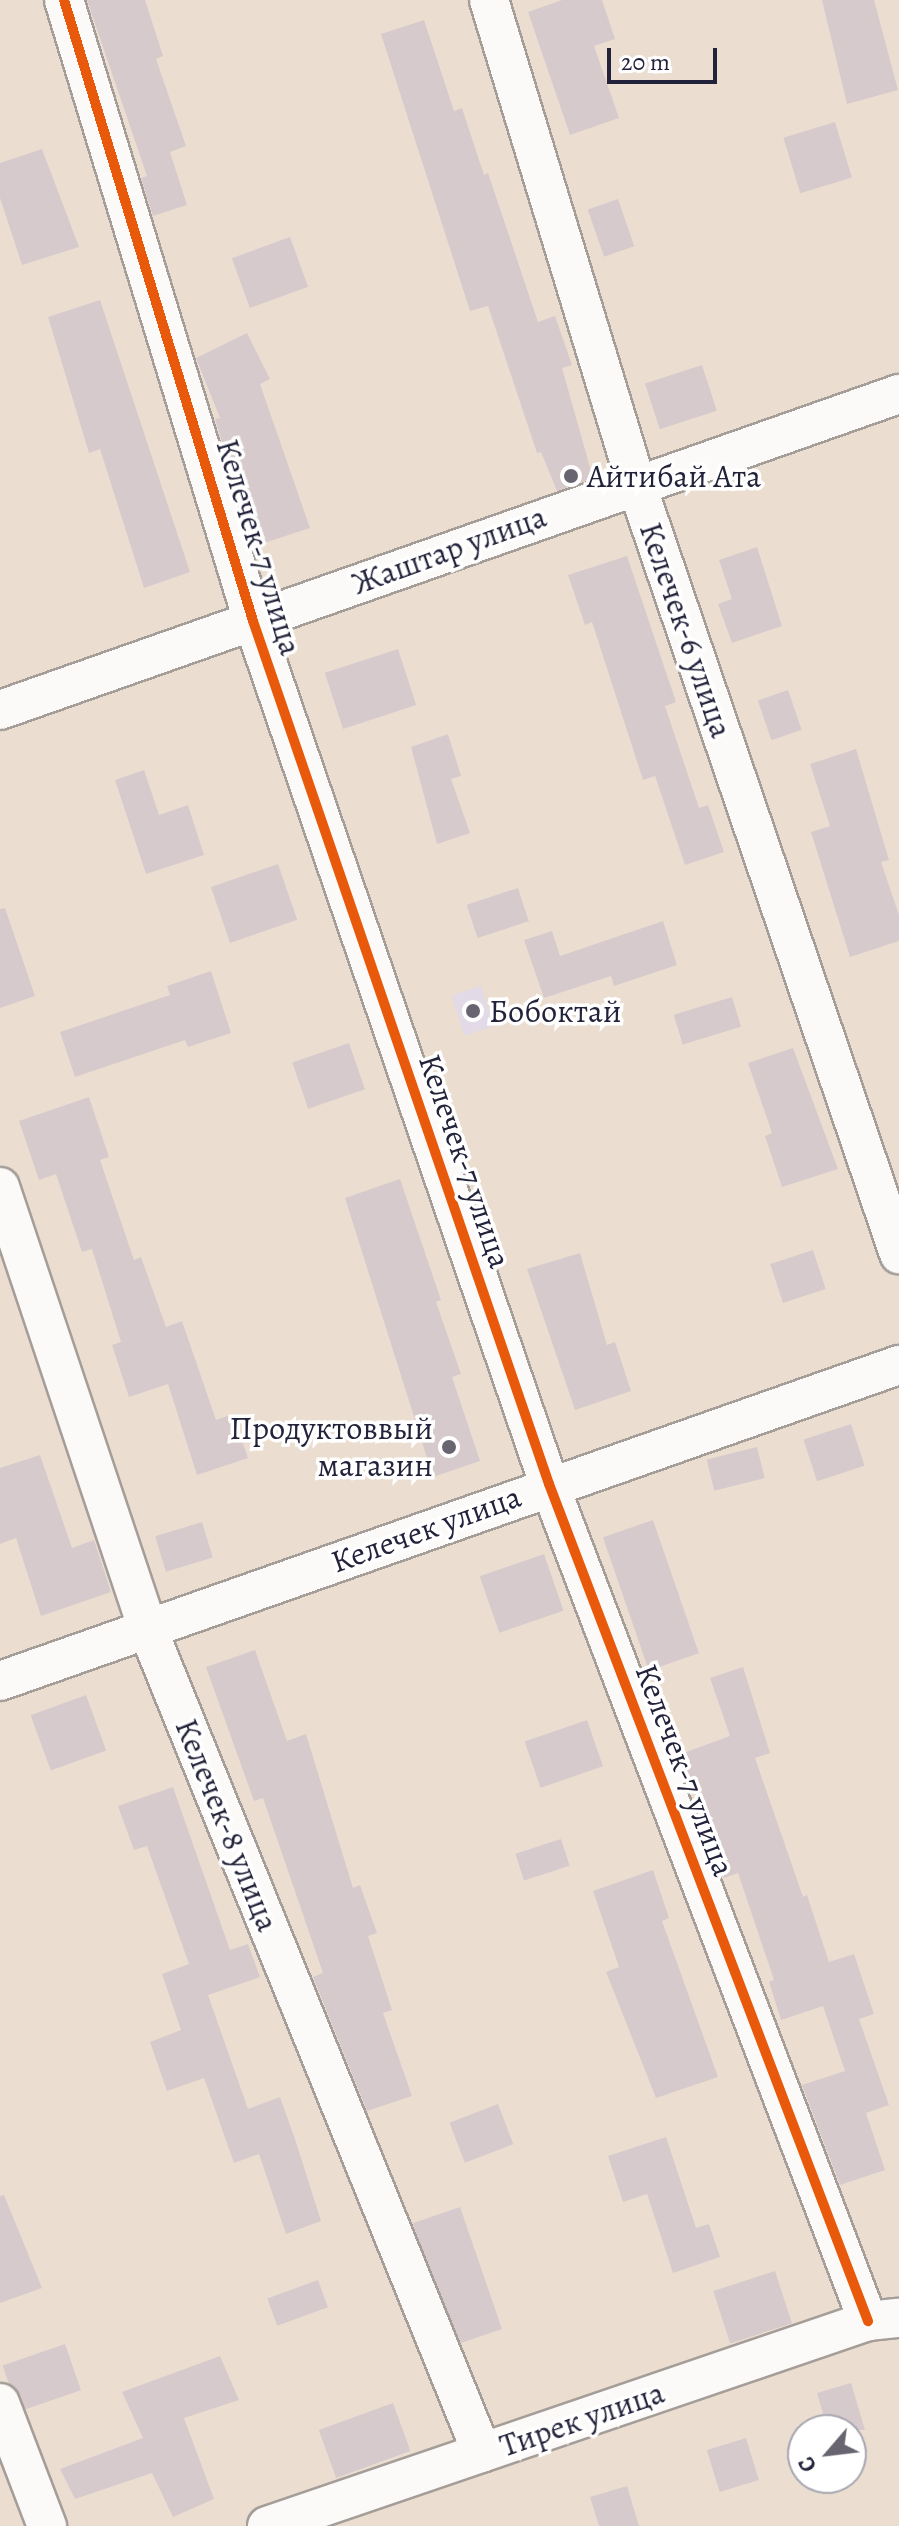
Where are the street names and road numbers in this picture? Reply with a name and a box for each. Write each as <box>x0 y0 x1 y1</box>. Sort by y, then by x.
street label: Келечек-7 улица <box>208 434 310 660</box>
street label: Жаштар улица <box>347 497 551 603</box>
street label: Келечек-6 улица <box>631 517 741 743</box>
street label: Келечек-7 улица <box>410 1049 520 1273</box>
street label: Келечек улица <box>326 1477 526 1581</box>
street label: Келечек-7 улица <box>627 1659 743 1881</box>
street label: Келечек-8 улица <box>167 1713 287 1937</box>
street label: Тирек улица <box>495 2373 669 2465</box>

